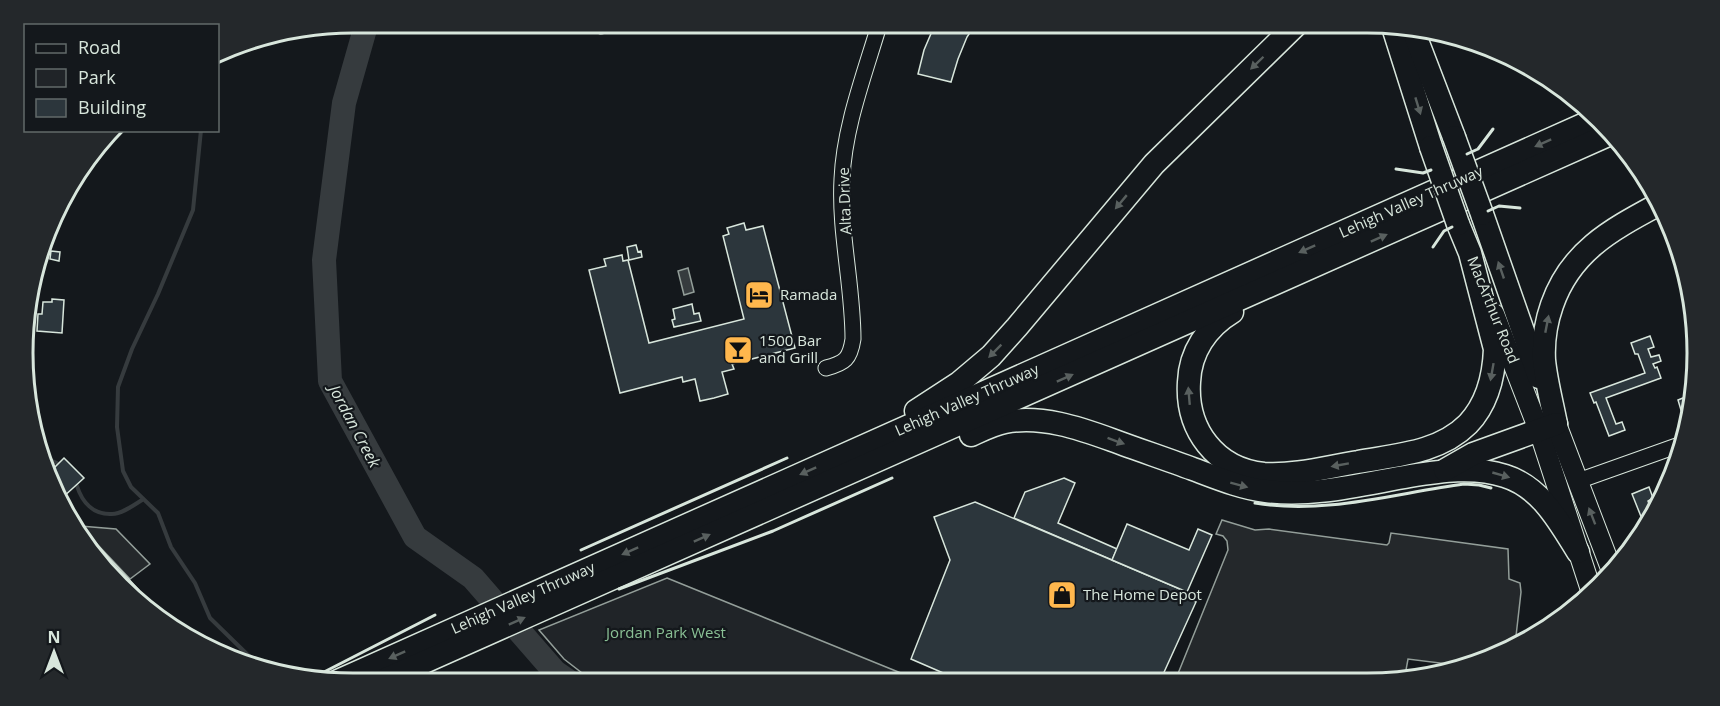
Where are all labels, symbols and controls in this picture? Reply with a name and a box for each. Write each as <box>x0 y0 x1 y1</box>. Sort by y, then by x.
legend <box>24 24 219 132</box>
text: Road <box>78 35 121 59</box>
one-way arrow <box>1250 56 1265 70</box>
text: Park <box>78 65 116 89</box>
text: Building <box>78 95 146 119</box>
one-way arrow <box>1414 97 1423 115</box>
one-way arrow <box>1534 139 1551 148</box>
street label: Lehigh Valley Thruway <box>1336 160 1486 242</box>
street label: Alta Drive <box>833 167 855 235</box>
one-way arrow <box>1114 194 1127 210</box>
one-way arrow <box>1370 233 1388 242</box>
one-way arrow <box>1299 244 1316 253</box>
street label: MacArthur Road <box>1463 253 1525 366</box>
one-way arrow <box>1495 261 1505 279</box>
hotel icon: Ramada <box>743 279 775 311</box>
place label: Ramada <box>780 284 837 304</box>
one-way arrow <box>1543 315 1552 334</box>
place label: 1500 Bar and Grill <box>759 330 821 367</box>
bar icon: 1500 Bar and Grill <box>722 334 754 366</box>
one-way arrow <box>989 344 1003 358</box>
street label: Lehigh Valley Thruway <box>892 358 1042 440</box>
one-way arrow <box>1487 362 1496 381</box>
one-way arrow <box>1056 373 1073 382</box>
water label: Jordan Creek <box>323 378 387 472</box>
one-way arrow <box>1185 387 1194 406</box>
one-way arrow <box>1107 437 1125 447</box>
one-way arrow <box>1331 461 1350 470</box>
one-way arrow <box>799 466 816 475</box>
one-way arrow <box>1492 471 1510 481</box>
one-way arrow <box>1230 481 1248 490</box>
one-way arrow <box>1586 507 1596 525</box>
one-way arrow <box>693 534 710 543</box>
one-way arrow <box>621 546 639 556</box>
street label: Lehigh Valley Thruway <box>448 556 598 638</box>
shop icon: The Home Depot <box>1046 579 1078 611</box>
place label: The Home Depot <box>1083 584 1202 604</box>
one-way arrow <box>509 616 526 625</box>
north arrow <box>24 622 84 682</box>
park label: Jordan Park West <box>604 622 726 642</box>
text: N <box>47 626 61 648</box>
one-way arrow <box>388 650 405 659</box>

